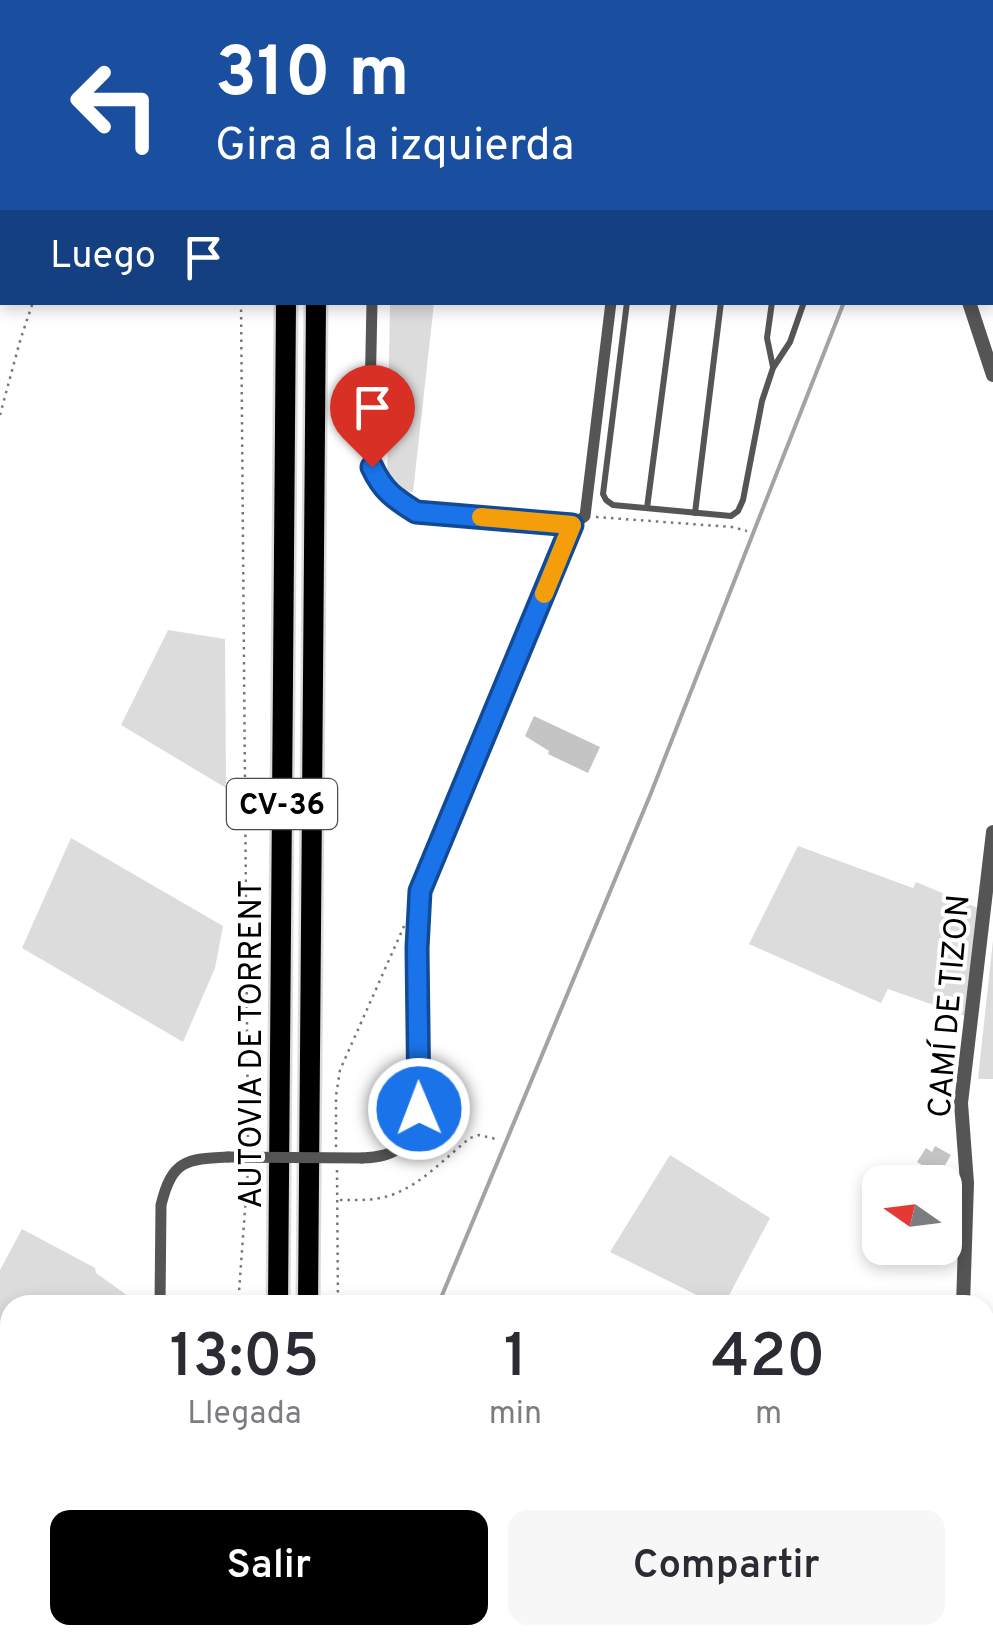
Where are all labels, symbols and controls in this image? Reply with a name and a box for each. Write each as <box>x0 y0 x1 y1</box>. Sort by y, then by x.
text: 310 m <box>215 32 410 121</box>
icon: left <box>50 40 180 170</box>
text: Gira a la izquierda <box>215 119 574 176</box>
icon: arrive <box>176 230 231 285</box>
text: Luego <box>50 233 156 282</box>
pin <box>330 365 415 468</box>
icon: arrive <box>345 380 400 435</box>
road number: CV-36 <box>227 779 337 829</box>
street label: AUTOVIA DE TORRENT <box>233 880 273 1208</box>
street label: CAMÍ DE TIZON <box>919 893 981 1119</box>
position arrow <box>367 1057 471 1161</box>
north arrow <box>862 1165 962 1265</box>
map controls <box>862 1165 962 1265</box>
text: 13:05 <box>170 1322 319 1398</box>
text: 1 <box>504 1322 527 1398</box>
text: 420 <box>712 1322 825 1398</box>
text: Llegada <box>187 1395 302 1435</box>
text: min <box>489 1395 542 1435</box>
text: m <box>755 1395 782 1435</box>
button: Salir <box>50 1510 488 1625</box>
button: Compartir <box>508 1510 945 1625</box>

